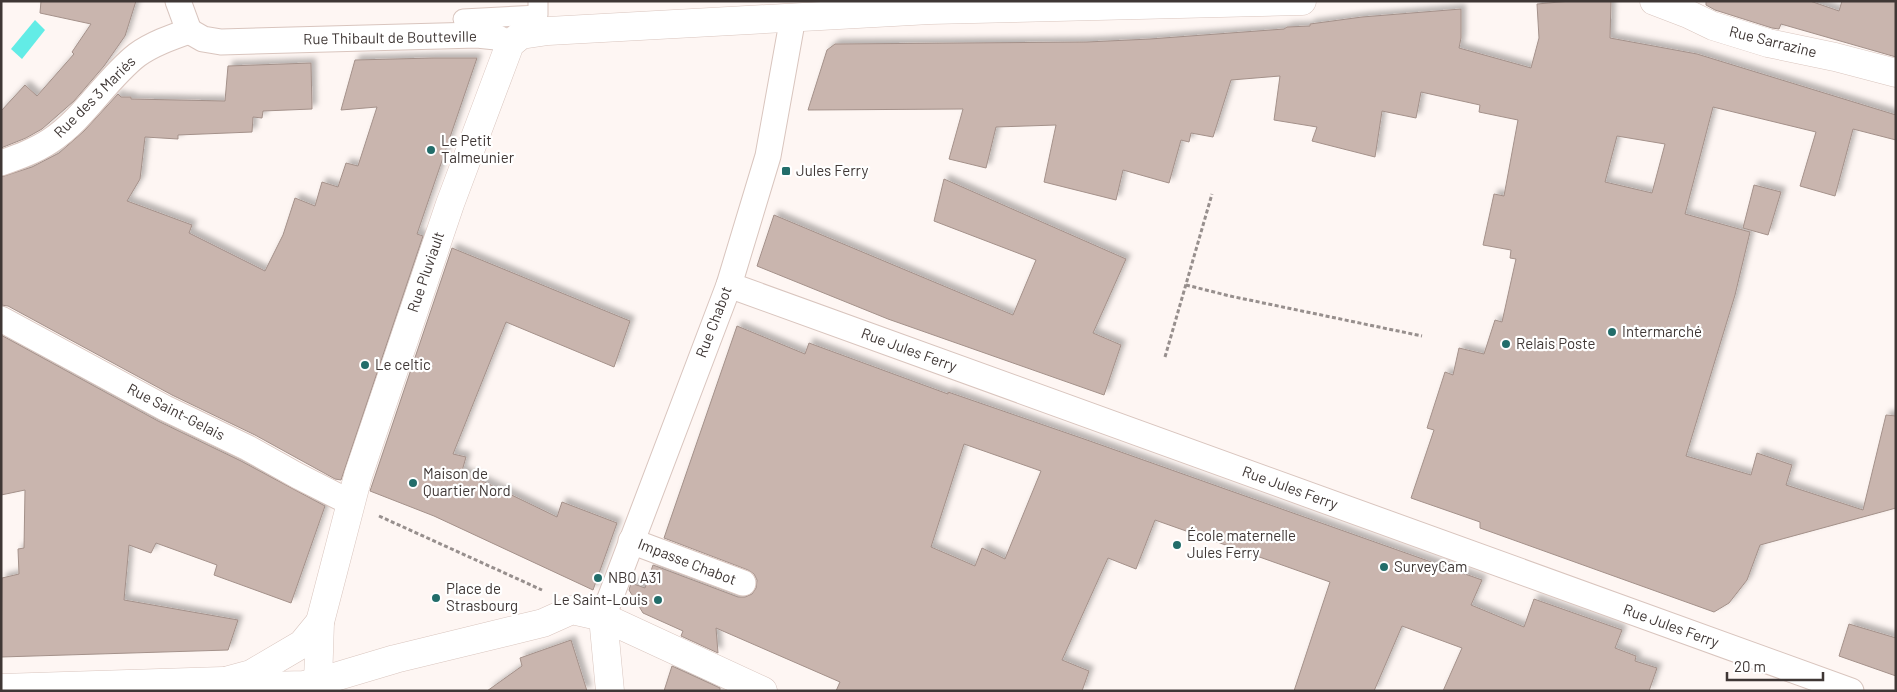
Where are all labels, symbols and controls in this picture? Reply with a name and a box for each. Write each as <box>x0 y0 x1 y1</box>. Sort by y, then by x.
street label: Rue Sarrazine <box>1728 21 1819 61</box>
street label: Rue Thibault de Boutteville <box>303 26 477 48</box>
street label: Rue des 3 Mariés <box>50 52 139 141</box>
place label: Le Petit Talmeunier <box>441 131 515 166</box>
marker: Le Petit Talmeunier <box>425 144 437 156</box>
place label: Jules Ferry <box>796 161 868 179</box>
marker: Jules Ferry <box>780 165 792 177</box>
street label: Rue Pluviault <box>403 229 447 314</box>
street label: Rue Chabot <box>691 284 735 360</box>
place label: Intermarché <box>1622 322 1702 340</box>
street label: Rue Jules Ferry <box>859 323 960 375</box>
marker: Intermarché <box>1606 326 1618 338</box>
place label: Relais Poste <box>1516 334 1596 352</box>
marker: Relais Poste <box>1500 338 1512 350</box>
place label: Le celtic <box>375 355 431 373</box>
marker: Le celtic <box>359 359 371 371</box>
street label: Rue Saint-Gelais <box>125 379 228 443</box>
street label: Rue Jules Ferry <box>1240 461 1341 513</box>
place label: Maison de Quartier Nord <box>423 464 511 499</box>
marker: Maison de Quartier Nord <box>407 477 419 489</box>
place label: École maternelle Jules Ferry <box>1187 526 1296 561</box>
street label: Impasse Chabot <box>636 534 739 588</box>
marker: École maternelle Jules Ferry <box>1171 539 1183 551</box>
place label: SurveyCam <box>1394 557 1467 575</box>
marker: SurveyCam <box>1378 561 1390 573</box>
place label: NBO A31 <box>608 568 662 586</box>
marker: NBO A31 <box>592 572 604 584</box>
place label: Place de Strasbourg <box>446 579 518 614</box>
place label: Le Saint-Louis <box>553 590 648 608</box>
marker: Place de Strasbourg <box>430 592 442 604</box>
marker: Le Saint-Louis <box>652 594 664 606</box>
street label: Rue Jules Ferry <box>1621 599 1722 651</box>
scale bar <box>1727 650 1823 682</box>
text: 20 m <box>1734 657 1766 675</box>

